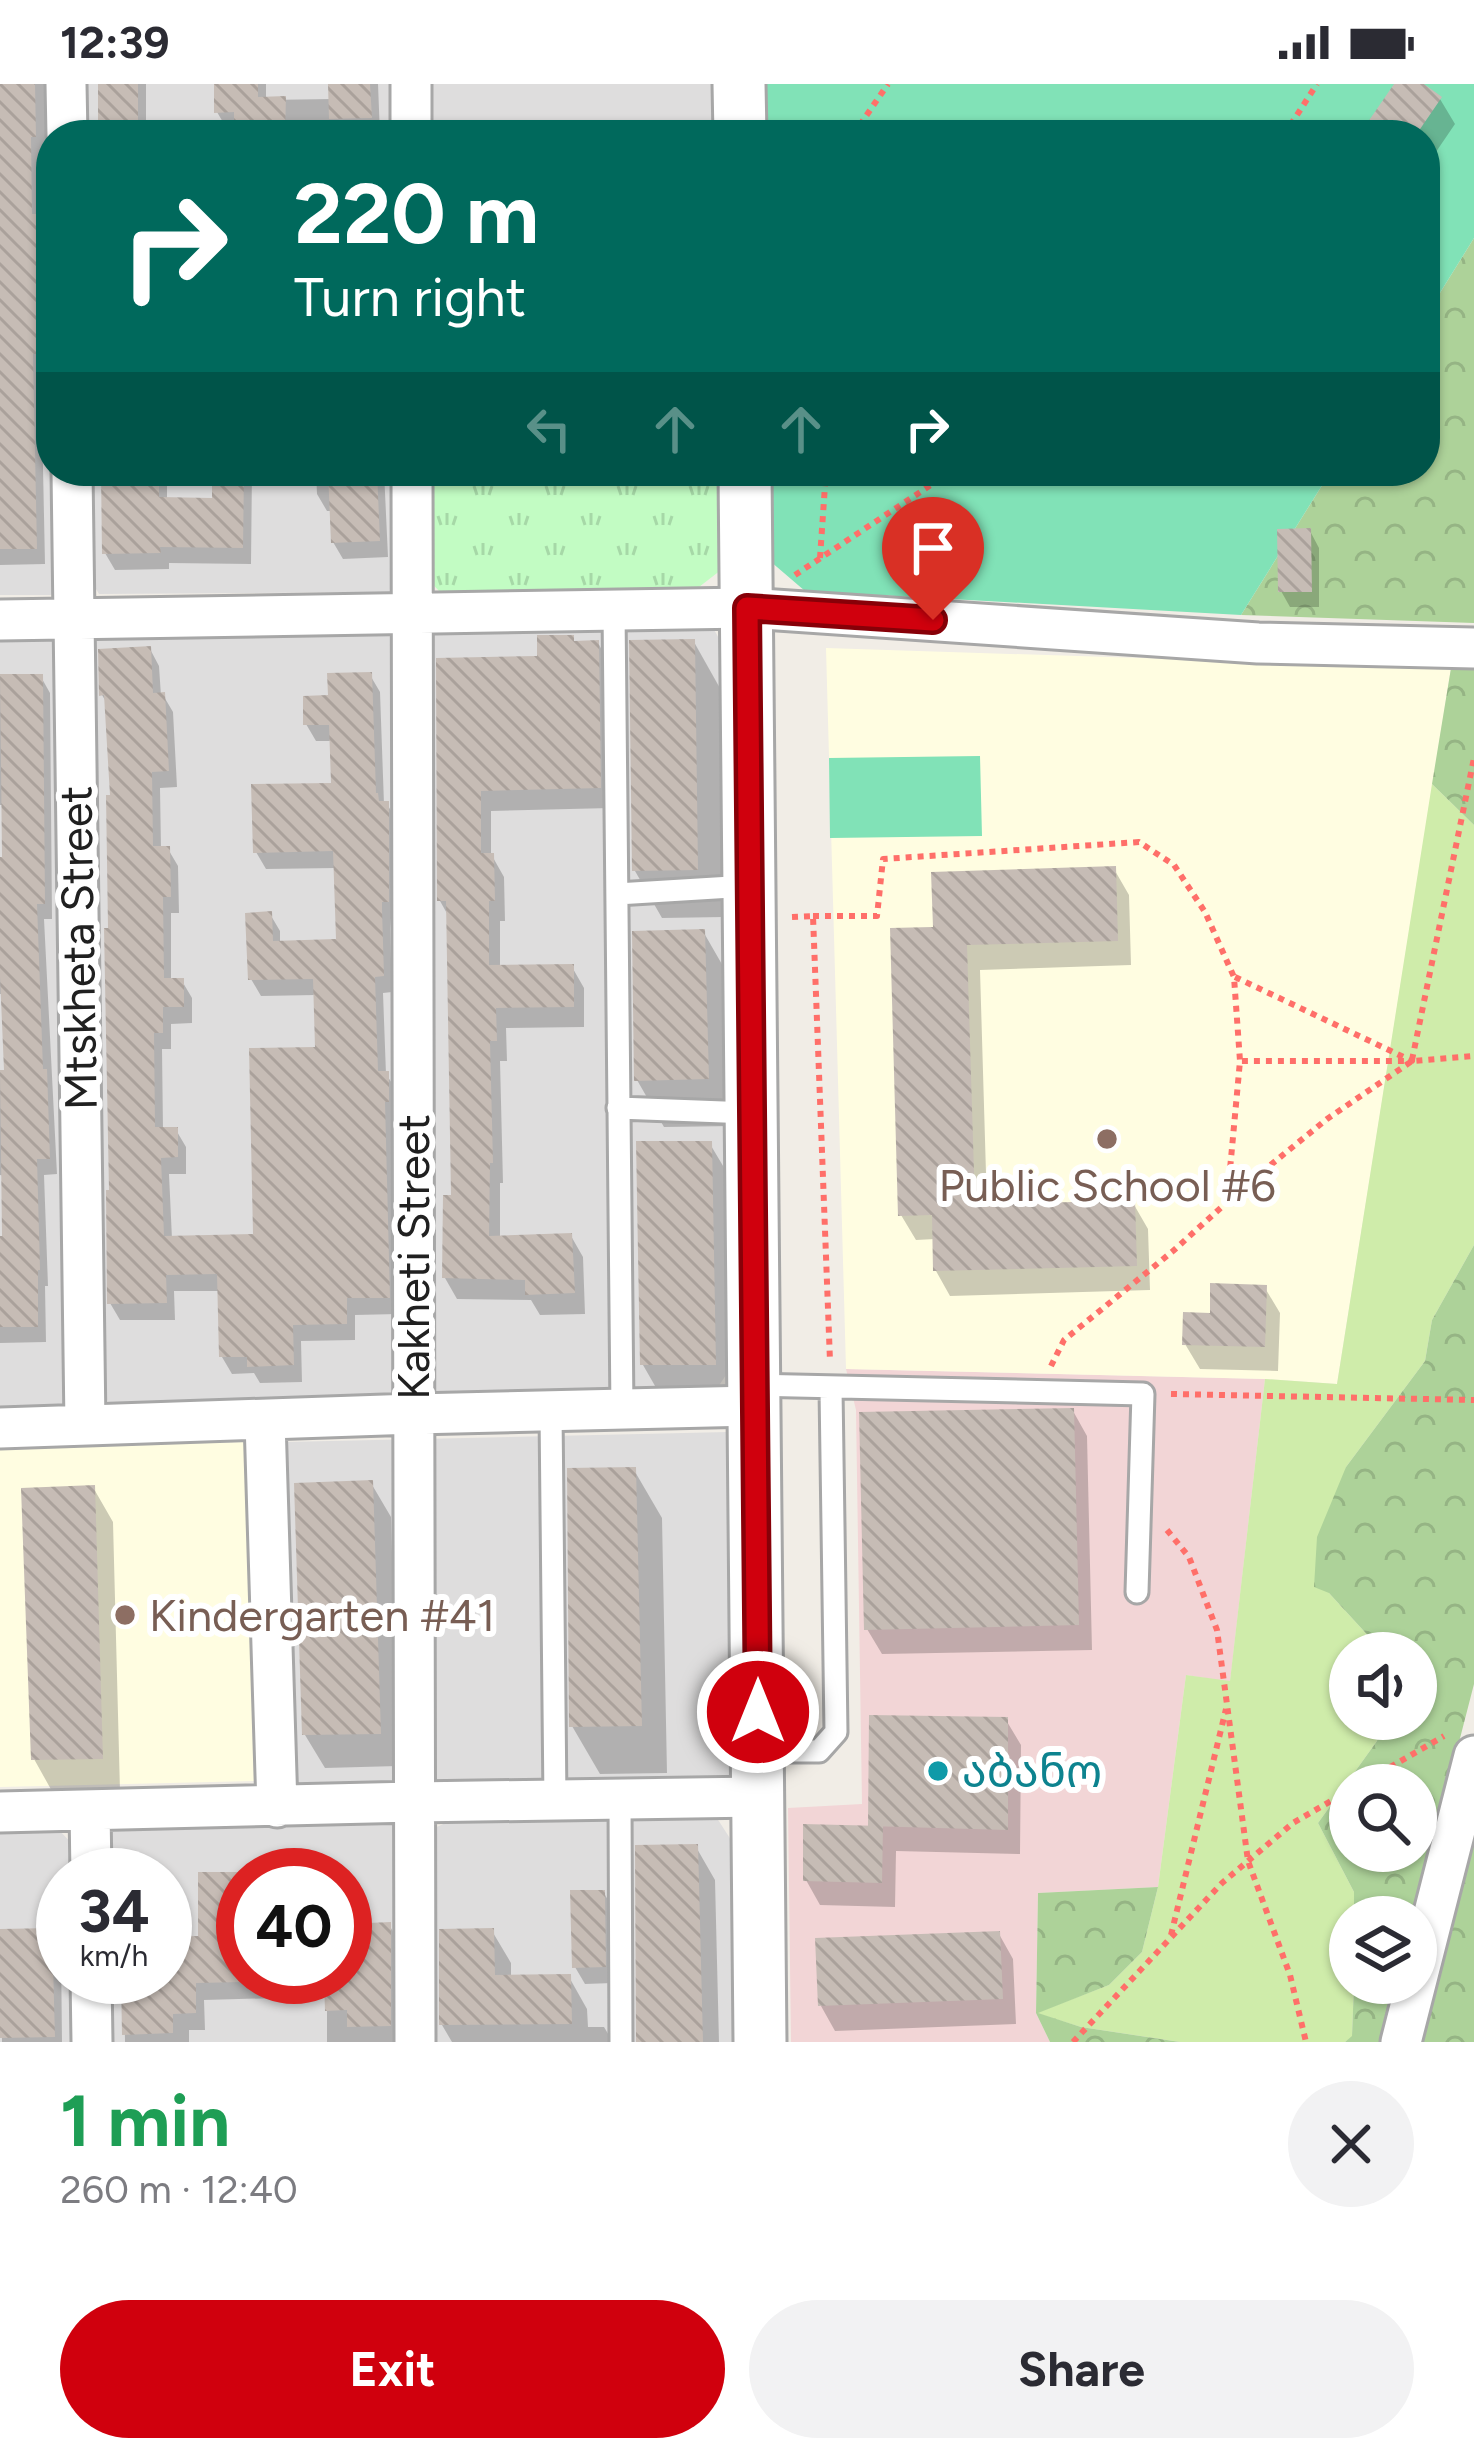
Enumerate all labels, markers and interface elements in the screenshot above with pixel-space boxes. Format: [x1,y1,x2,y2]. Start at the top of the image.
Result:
text: 12:39 [60,15,170,69]
text: 220 m [294,163,539,264]
icon: right [96,168,252,324]
text: Turn right [294,265,526,330]
icon: left [516,396,582,462]
icon: ahead [642,396,708,462]
icon: ahead [768,396,834,462]
icon: right [894,396,960,462]
pin [882,497,984,620]
icon: arrive [900,515,966,581]
street label: Mtskheta Street [48,785,108,1111]
street label: Kakheti Street [386,1114,440,1400]
marker: Public School #6 [1094,1126,1120,1152]
place label: Public School #6 [938,1158,1276,1212]
place label: Kindergarten #41 [149,1588,495,1642]
marker: Kindergarten #41 [112,1602,138,1628]
map controls [1329,1632,1437,2004]
button: sound [1329,1632,1437,1740]
position arrow [695,1649,821,1775]
place label: აბანო [962,1744,1102,1798]
marker: აბანო [925,1758,951,1784]
button: search [1329,1764,1437,1872]
speed limit sign: 40 [216,1848,372,2004]
text: 34 [78,1875,150,1947]
button: layers [1329,1896,1437,2004]
text: km/h [80,1937,148,1974]
text: 1 min [60,2078,230,2164]
button: close [1288,2081,1414,2207]
text: 260 m · 12:40 [60,2166,298,2213]
button: Exit [60,2300,725,2438]
button: Share [749,2300,1414,2438]

